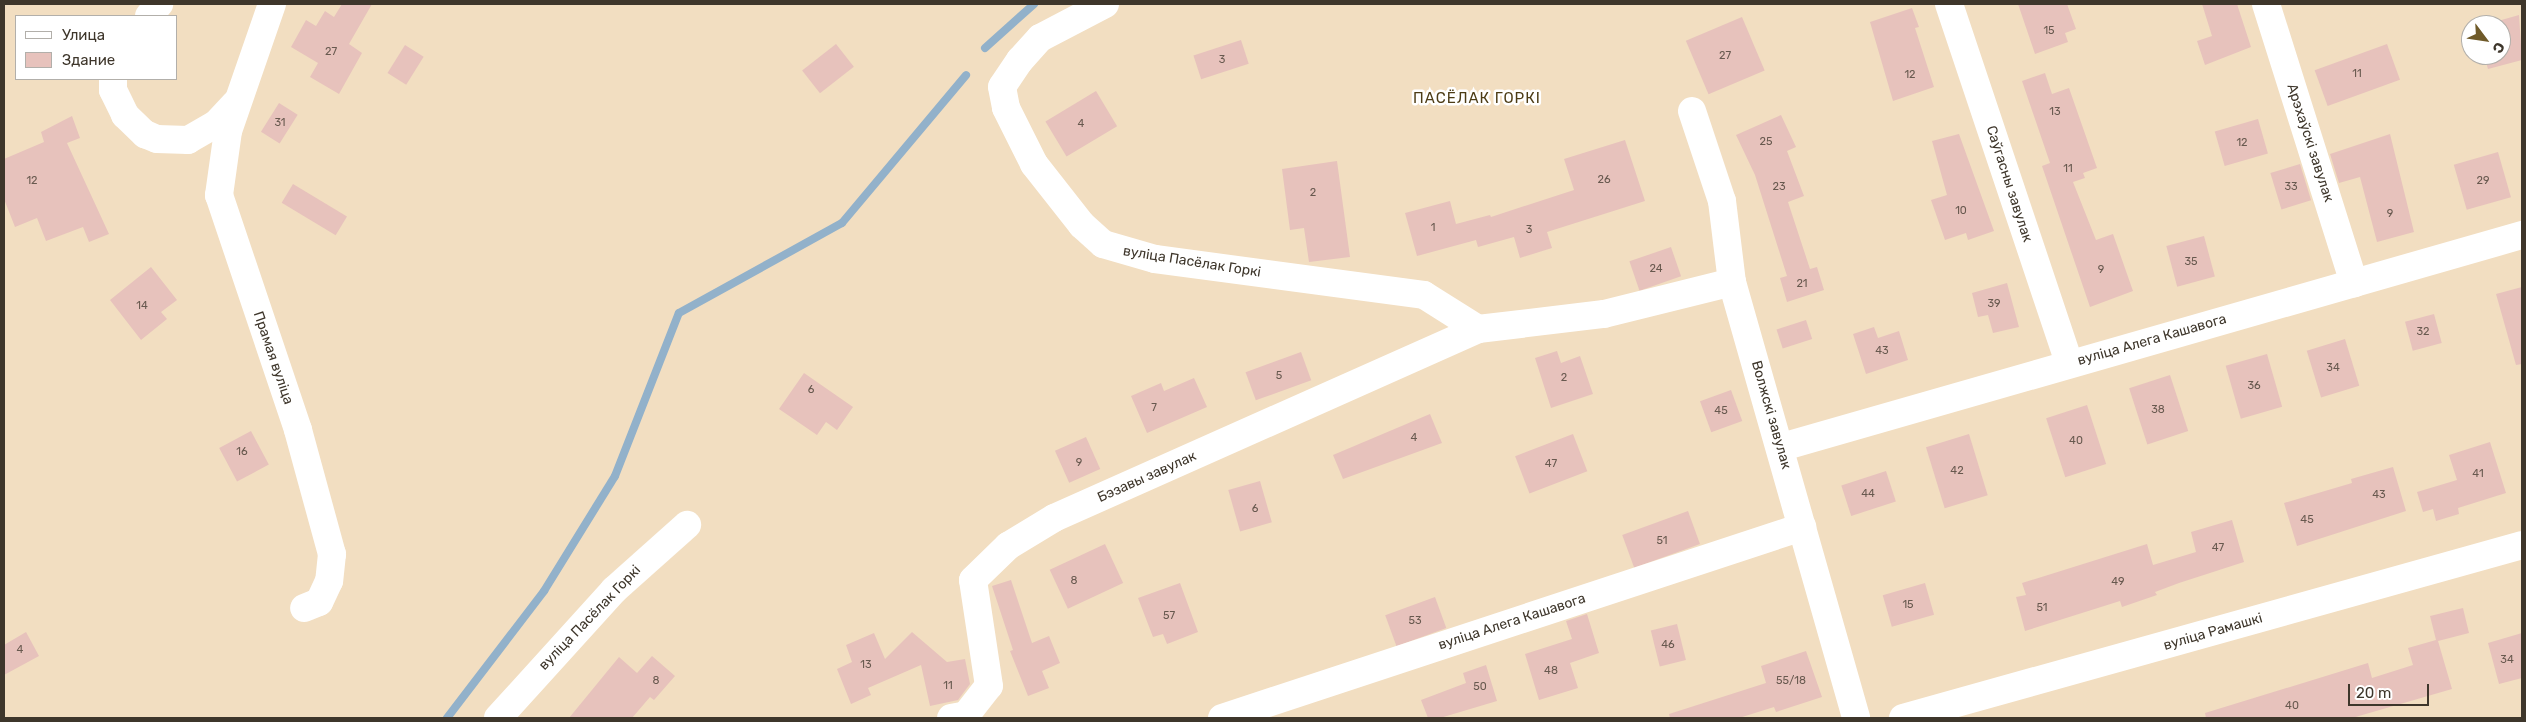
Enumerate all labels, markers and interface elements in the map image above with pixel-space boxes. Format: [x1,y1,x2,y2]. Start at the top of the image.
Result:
legend [15,15,178,80]
north arrow [2461,15,2511,65]
house number: 15 [2043,24,2055,38]
text: Улица [62,26,105,44]
text: С [2489,39,2508,56]
house number: 27 [325,45,337,59]
house number: 27 [1719,49,1731,63]
text: Здание [62,51,115,69]
house number: 3 [1219,53,1225,67]
house number: 11 [2352,67,2362,81]
house number: 12 [1904,68,1916,82]
street label: Арэхаўскі завулак [2283,82,2337,204]
district label: ПАСЁЛАК ГОРКІ [1411,90,1543,108]
house number: 13 [2049,105,2061,119]
house number: 31 [274,116,286,130]
house number: 4 [1078,117,1084,131]
street label: Саўгасны завулак [1982,124,2036,244]
house number: 25 [1760,135,1772,149]
house number: 12 [2236,136,2248,150]
house number: 11 [2063,162,2073,176]
house number: 26 [1597,173,1611,187]
house number: 12 [26,174,38,188]
house number: 29 [2477,174,2489,188]
house number: 23 [1772,180,1786,194]
house number: 33 [2284,180,2298,194]
house number: 2 [1310,186,1316,200]
house number: 10 [1955,204,1967,218]
house number: 9 [2387,207,2393,221]
house number: 1 [1431,221,1435,235]
house number: 3 [1526,223,1532,237]
street label: вуліца Пасёлак Горкі [1122,243,1262,281]
house number: 35 [2184,255,2198,269]
house number: 24 [1649,262,1663,276]
house number: 9 [2098,263,2104,277]
house number: 21 [1796,277,1808,291]
house number: 39 [1987,297,2001,311]
house number: 14 [136,299,148,313]
street label: Прамая вуліца [249,309,297,407]
street label: вуліца Алега Кашавога [2076,311,2228,369]
house number: 32 [2416,325,2430,339]
house number: 43 [1875,344,1889,358]
street label: Волжскі завулак [1747,359,1795,471]
house number: 34 [2326,361,2340,375]
house number: 5 [1276,369,1282,383]
house number: 2 [1561,371,1567,385]
house number: 36 [2247,379,2261,393]
house number: 6 [808,383,814,397]
house number: 7 [1151,401,1157,415]
house number: 38 [2151,403,2165,417]
house number: 45 [1714,404,1728,418]
house number: 4 [1411,431,1417,445]
house number: 40 [2069,434,2083,448]
house number: 16 [236,445,248,459]
street label: Бэзавы завулак [1095,448,1199,506]
house number: 9 [1076,456,1082,470]
house number: 47 [1545,457,1557,471]
house number: 42 [1950,464,1964,478]
house number: 41 [2472,467,2484,481]
house number: 44 [1861,487,1875,501]
house number: 43 [2372,488,2386,502]
house number: 6 [1252,502,1258,516]
house number: 45 [2300,513,2314,527]
house number: 51 [1656,534,1668,548]
house number: 47 [2212,541,2224,555]
street label: вуліца Пасёлак Горкі [536,562,644,674]
house number: 8 [1071,574,1077,588]
house number: 49 [2111,575,2125,589]
street label: вуліца Алега Кашавога [1436,590,1588,654]
house number: 15 [1902,598,1914,612]
house number: 51 [2036,601,2048,615]
house number: 57 [1163,609,1175,623]
street label: вуліца Рамашкі [2162,610,2264,654]
house number: 53 [1408,614,1422,628]
house number: 46 [1661,638,1675,652]
house number: 4 [17,643,23,657]
house number: 34 [2500,653,2514,667]
house number: 13 [860,658,872,672]
house number: 48 [1544,664,1558,678]
house number: 8 [653,674,659,688]
house number: 55/18 [1776,674,1806,688]
scale bar [2351,674,2432,706]
house number: 11 [943,679,953,693]
house number: 50 [1473,680,1487,694]
text: 20 m [2356,684,2391,702]
house number: 40 [2285,699,2299,713]

